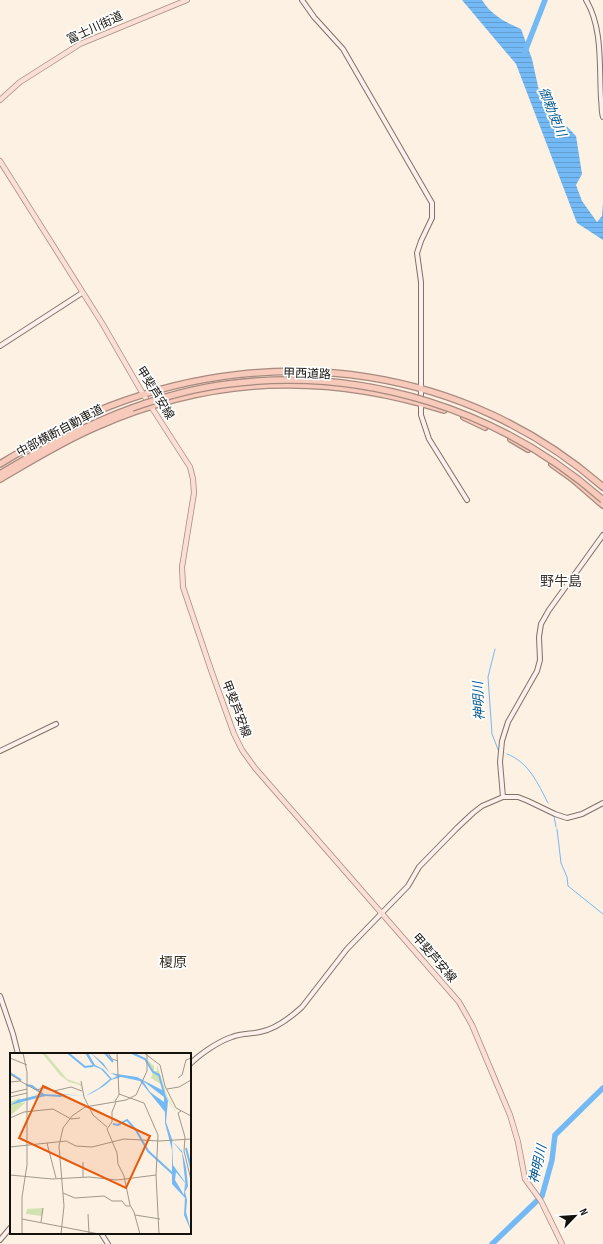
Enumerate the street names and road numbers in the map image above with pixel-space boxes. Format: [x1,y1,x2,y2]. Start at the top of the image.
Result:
street label: 富士川街道 [65,9,125,47]
street label: 甲斐芦安線 [133,364,177,422]
street label: 甲西道路 [283,366,331,382]
street label: 中部横断自動車道 [14,402,106,460]
street label: 甲斐芦安線 [218,678,254,740]
street label: 甲斐芦安線 [409,930,459,986]

